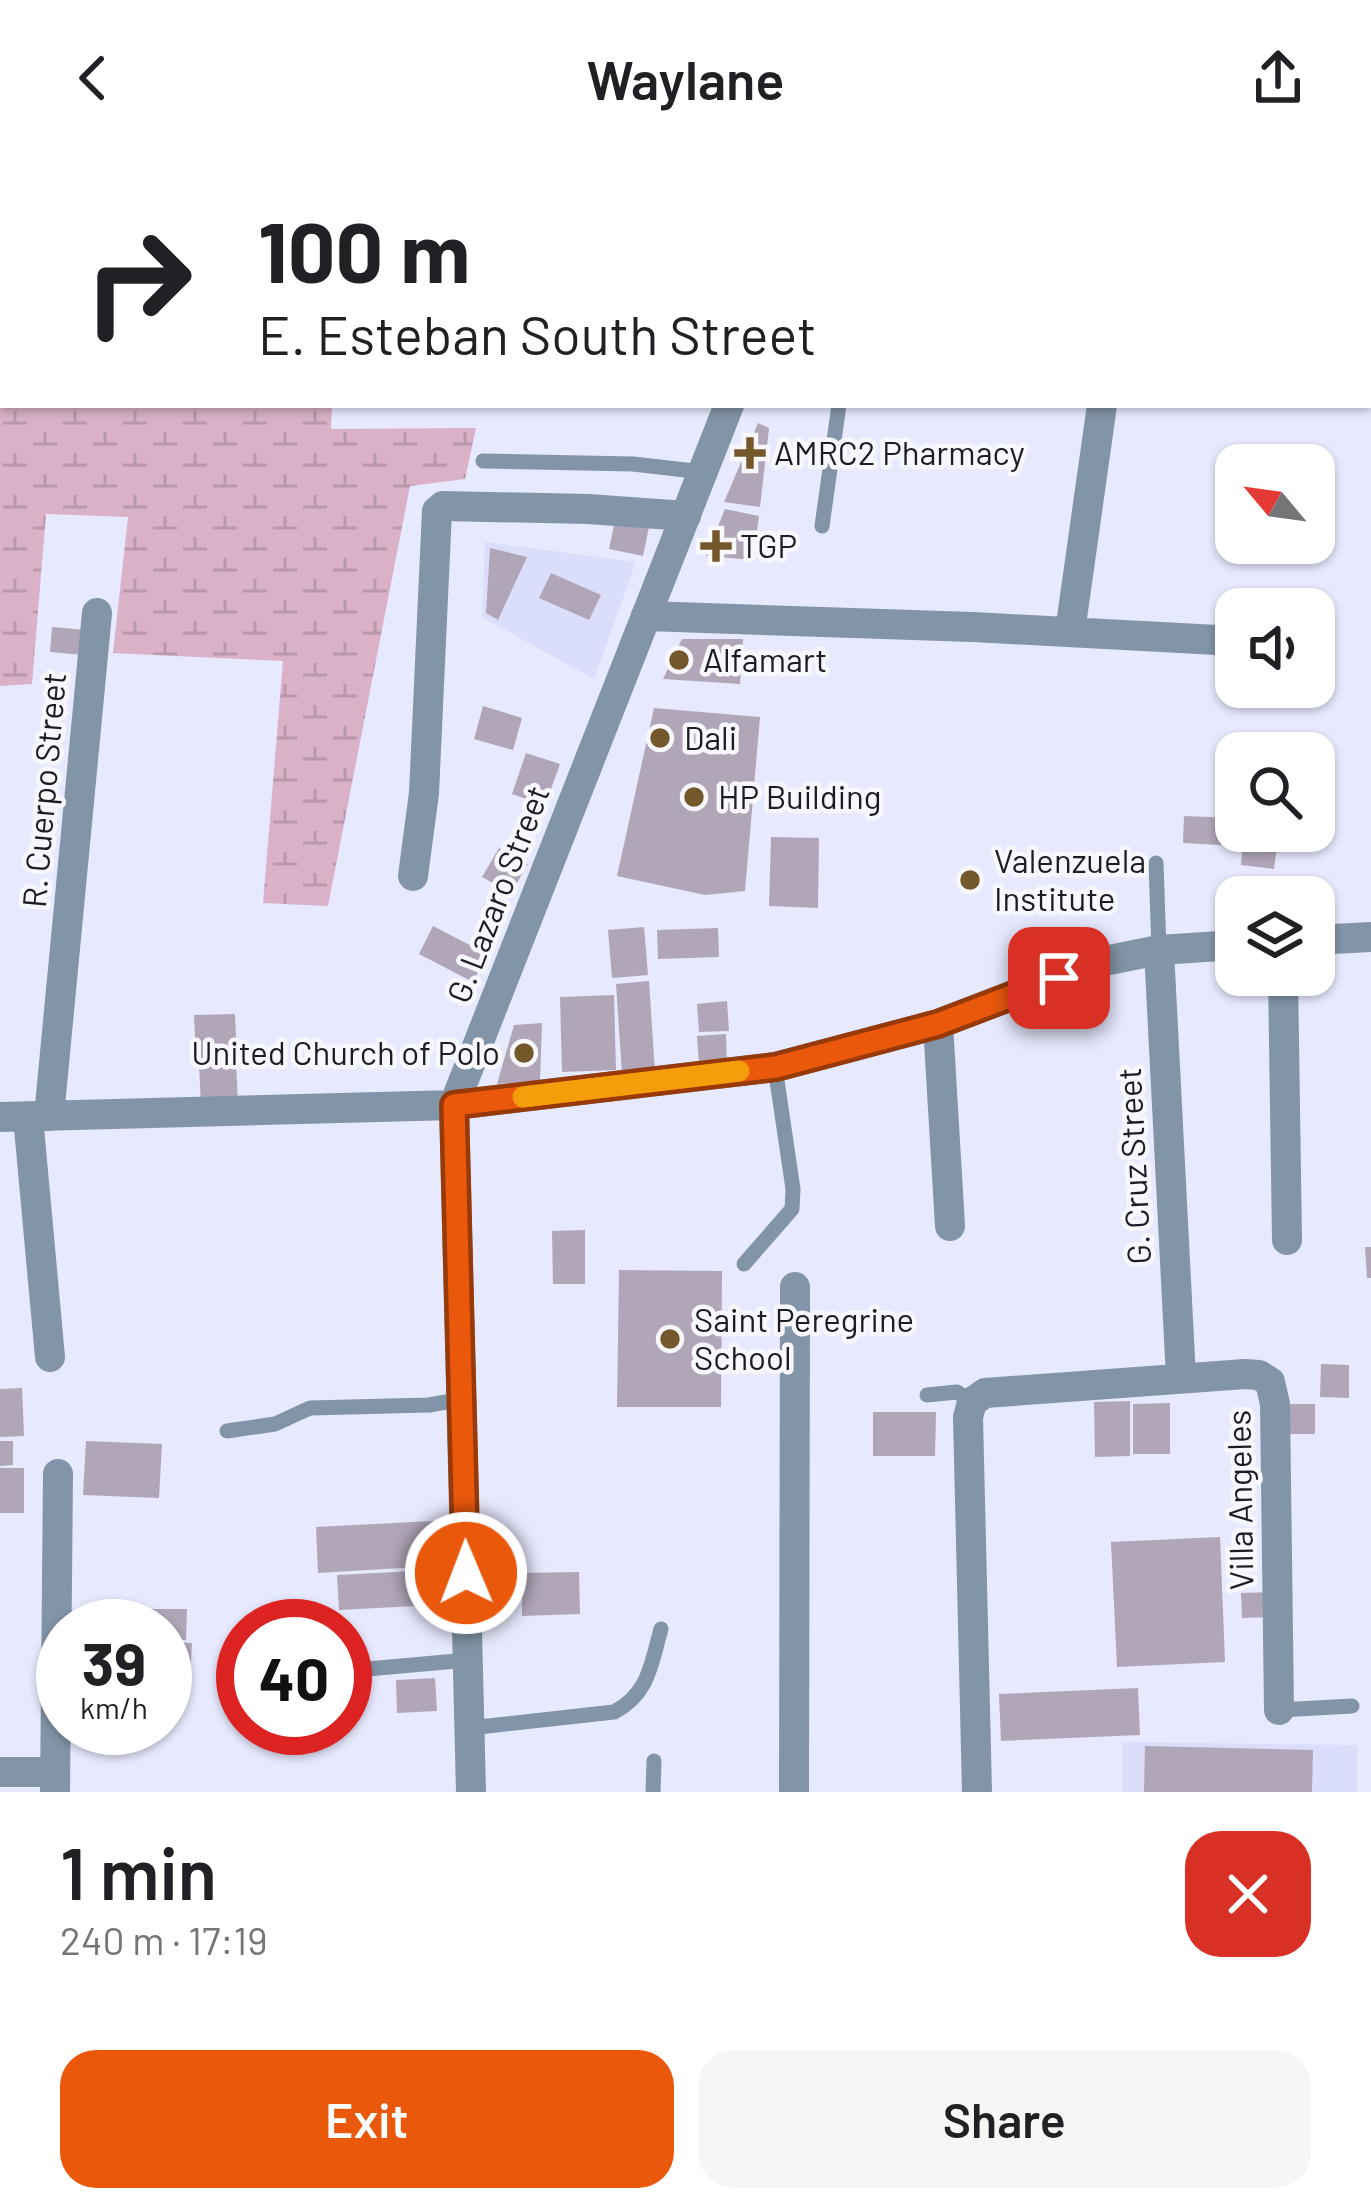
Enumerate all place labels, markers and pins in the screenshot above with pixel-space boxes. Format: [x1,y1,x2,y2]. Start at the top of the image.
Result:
place label: AMRC2 Pharmacy [774,432,1025,472]
marker: AMRC2 Pharmacy [737,440,763,466]
place label: TGP [740,525,797,565]
marker: TGP [703,533,729,559]
place label: Alfamart [703,639,827,679]
marker: Alfamart [666,647,692,673]
place label: Dali [684,717,737,757]
marker: Dali [647,725,673,751]
place label: HP Building [718,776,882,816]
marker: HP Building [681,784,707,810]
place label: Valenzuela Institute [994,840,1146,918]
marker: Valenzuela Institute [957,867,983,893]
pin [1008,927,1110,1029]
place label: United Church of Polo [191,1032,500,1072]
marker: United Church of Polo [511,1040,537,1066]
place label: Saint Peregrine School [694,1299,914,1377]
marker: Saint Peregrine School [657,1326,683,1352]

